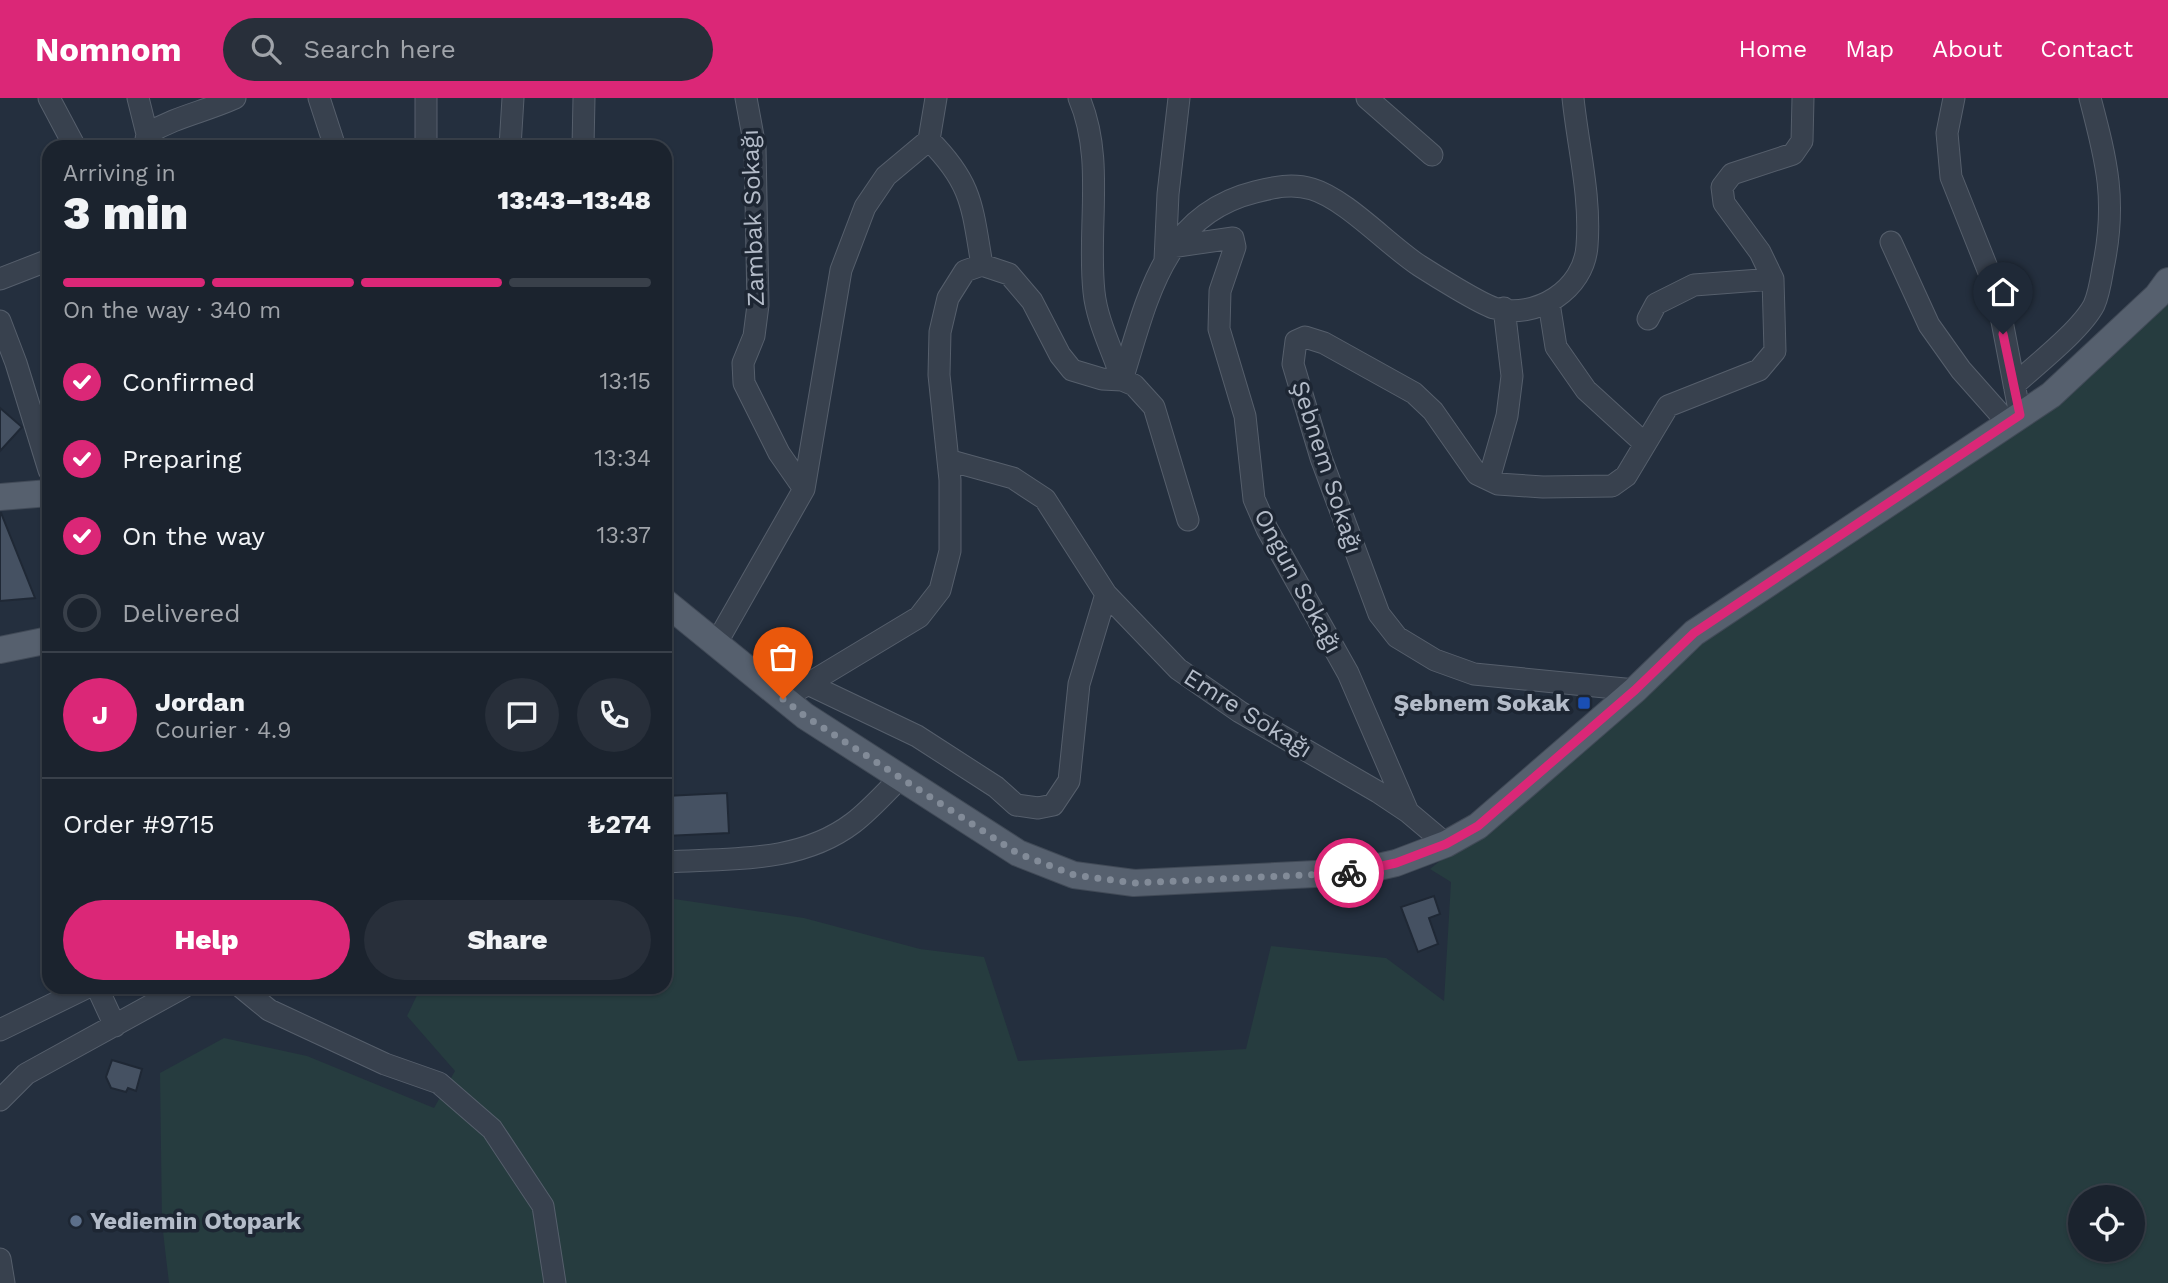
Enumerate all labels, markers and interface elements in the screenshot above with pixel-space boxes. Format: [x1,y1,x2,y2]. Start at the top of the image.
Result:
search box [223,18,713,81]
text: Nomnom [35,30,181,69]
icon: search [247,30,285,68]
text: Search here [303,34,456,64]
text: Home [1739,35,1807,63]
text: Map [1845,35,1894,63]
text: About [1932,35,2002,63]
text: Contact [2040,35,2133,63]
street label: Zambak Sokağı [736,129,770,307]
text: Arriving in [63,160,176,187]
text: 13:43–13:48 [498,185,651,215]
text: 3 min [63,186,188,240]
pin [1973,262,2033,334]
icon: home [1984,273,2022,311]
text: On the way · 340 m [63,297,281,324]
icon: check [63,363,101,401]
text: Confirmed [122,367,255,397]
text: 13:15 [599,368,651,395]
street label: Şebnem Sokağı [1286,377,1368,557]
icon: check [63,440,101,478]
text: Preparing [122,444,242,474]
text: 13:34 [594,445,651,472]
street label: Ongun Sokağı [1248,504,1348,658]
icon: check [63,517,101,555]
text: On the way [122,521,265,551]
text: 13:37 [596,522,651,549]
text: Delivered [122,598,241,628]
pin [753,627,813,699]
icon: bag [764,638,802,676]
street label: Emre Sokağı [1179,663,1317,763]
button: chat [485,678,559,752]
button: phone [577,678,651,752]
text: Jordan [155,687,245,717]
place label: Şebnem Sokak [1394,689,1570,717]
marker: Şebnem Sokak [1576,695,1592,711]
text: J [92,700,108,730]
text: Courier · 4.9 [155,717,291,744]
text: Order #9715 [63,809,215,839]
text: ₺274 [587,809,651,839]
courier [1314,838,1384,908]
icon: bike [1330,854,1368,892]
button: Help [63,900,350,980]
button: Share [364,900,651,980]
map controls [2068,1185,2145,1262]
button: locate [2068,1185,2145,1262]
place label: Yediemin Otopark [90,1207,301,1235]
marker: Yediemin Otopark [68,1213,84,1229]

